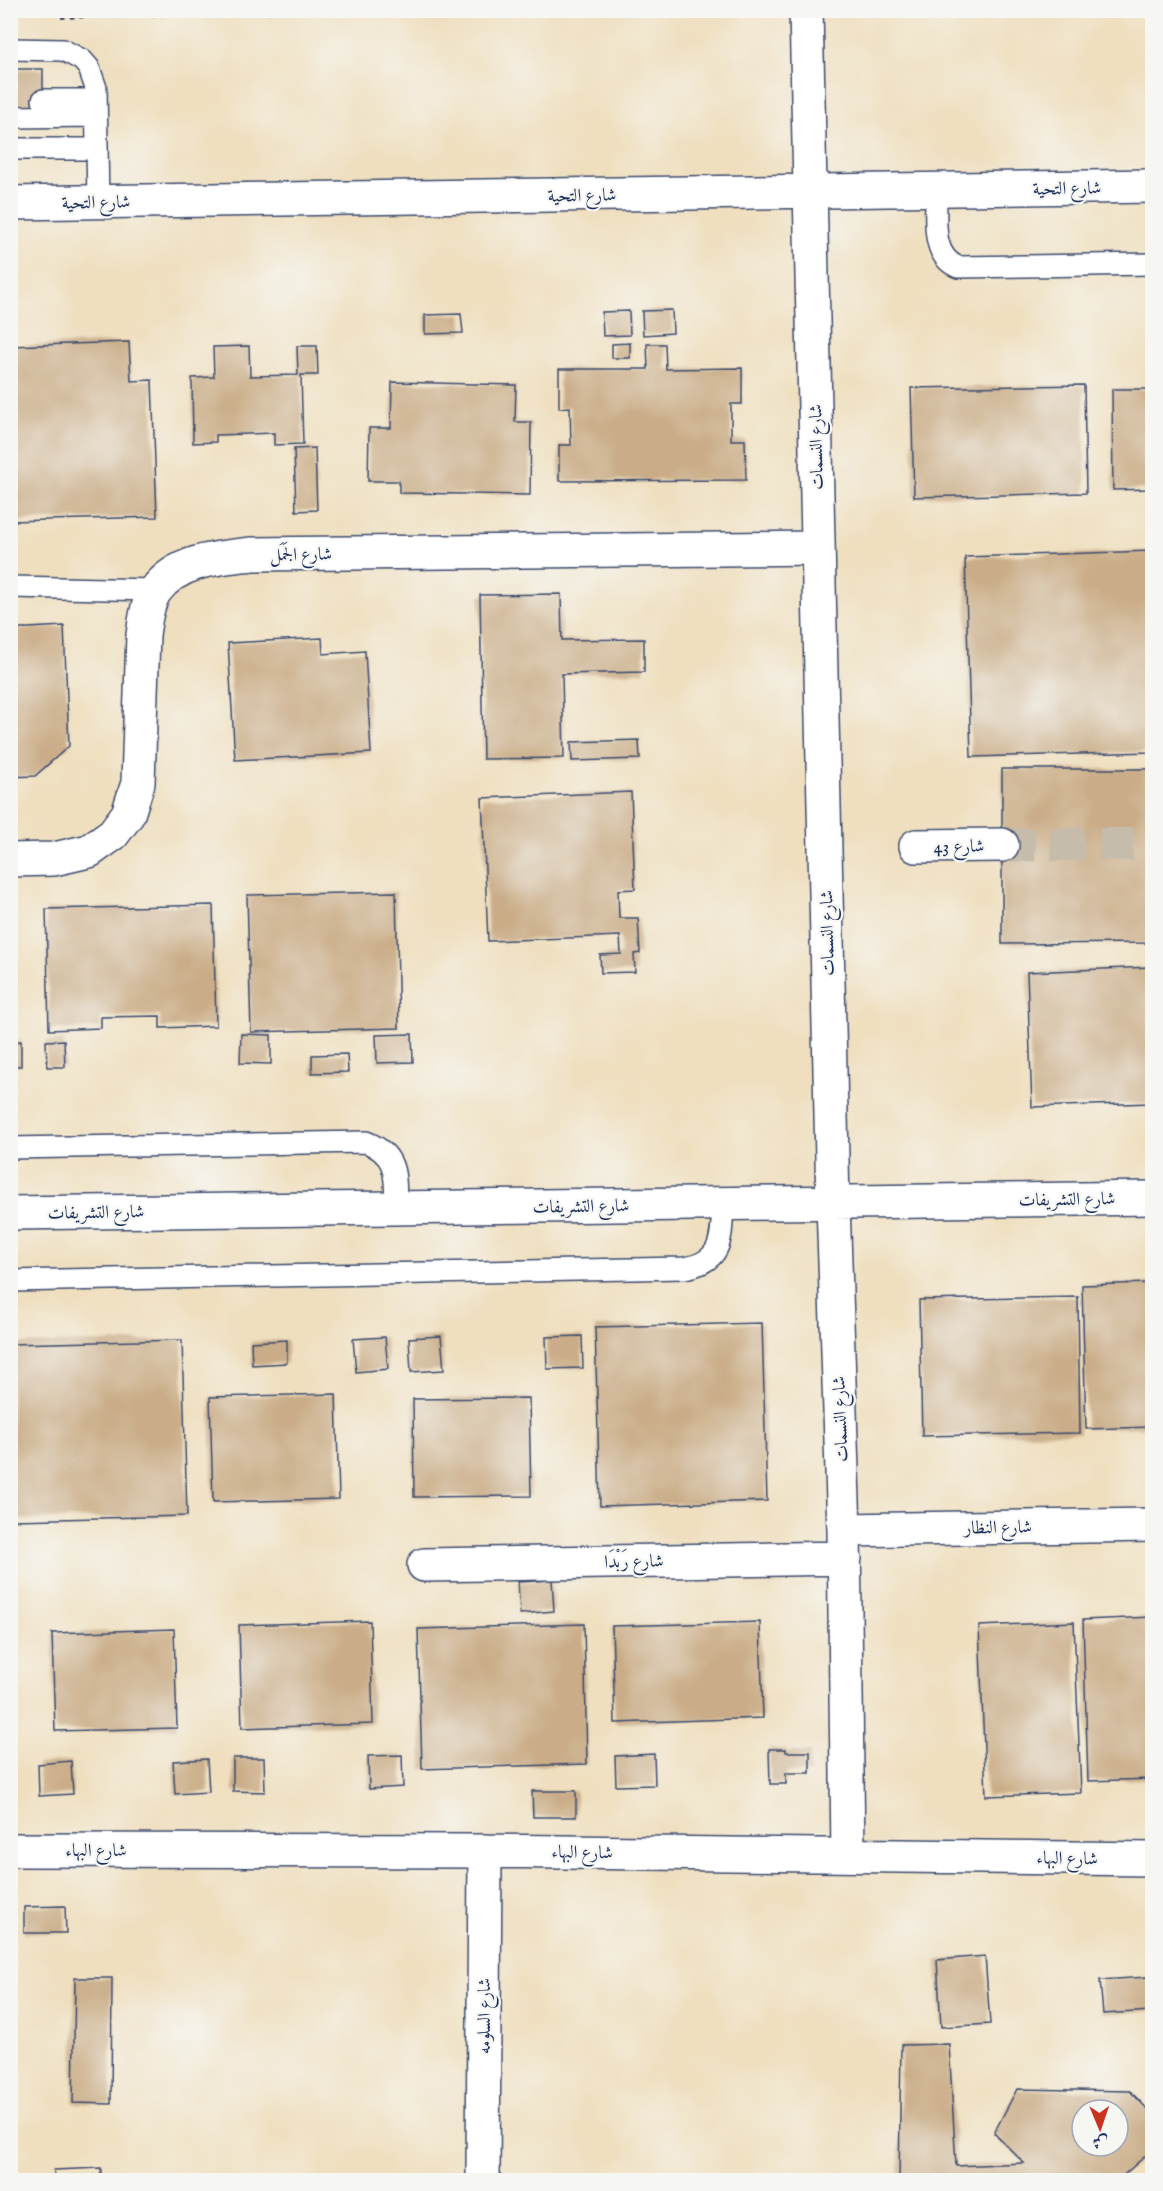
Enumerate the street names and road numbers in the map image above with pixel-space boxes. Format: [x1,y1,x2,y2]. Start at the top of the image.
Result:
street label: شارع التحية [1032,177,1102,204]
street label: شارع التحية [547,184,617,211]
street label: شارع التحية [61,191,131,218]
street label: شارع النسمات [805,404,832,490]
street label: شارع الجَمَل [270,540,332,570]
street label: شارع 43 [933,836,985,861]
street label: شارع النسمات [816,890,843,976]
street label: شارع التشريفات [1019,1188,1116,1215]
street label: شارع التشريفات [533,1195,630,1222]
street label: شارع التشريفات [48,1201,145,1228]
street label: شارع النسمات [829,1376,856,1462]
street label: شارع النظار [962,1516,1032,1543]
street label: شارع رَبْدَا [604,1546,664,1577]
street label: شارع البهاء [65,1840,127,1865]
street label: شارع البهاء [551,1841,613,1868]
street label: شارع البهاء [1036,1847,1098,1874]
street label: شارع السلومه [474,1978,499,2054]

